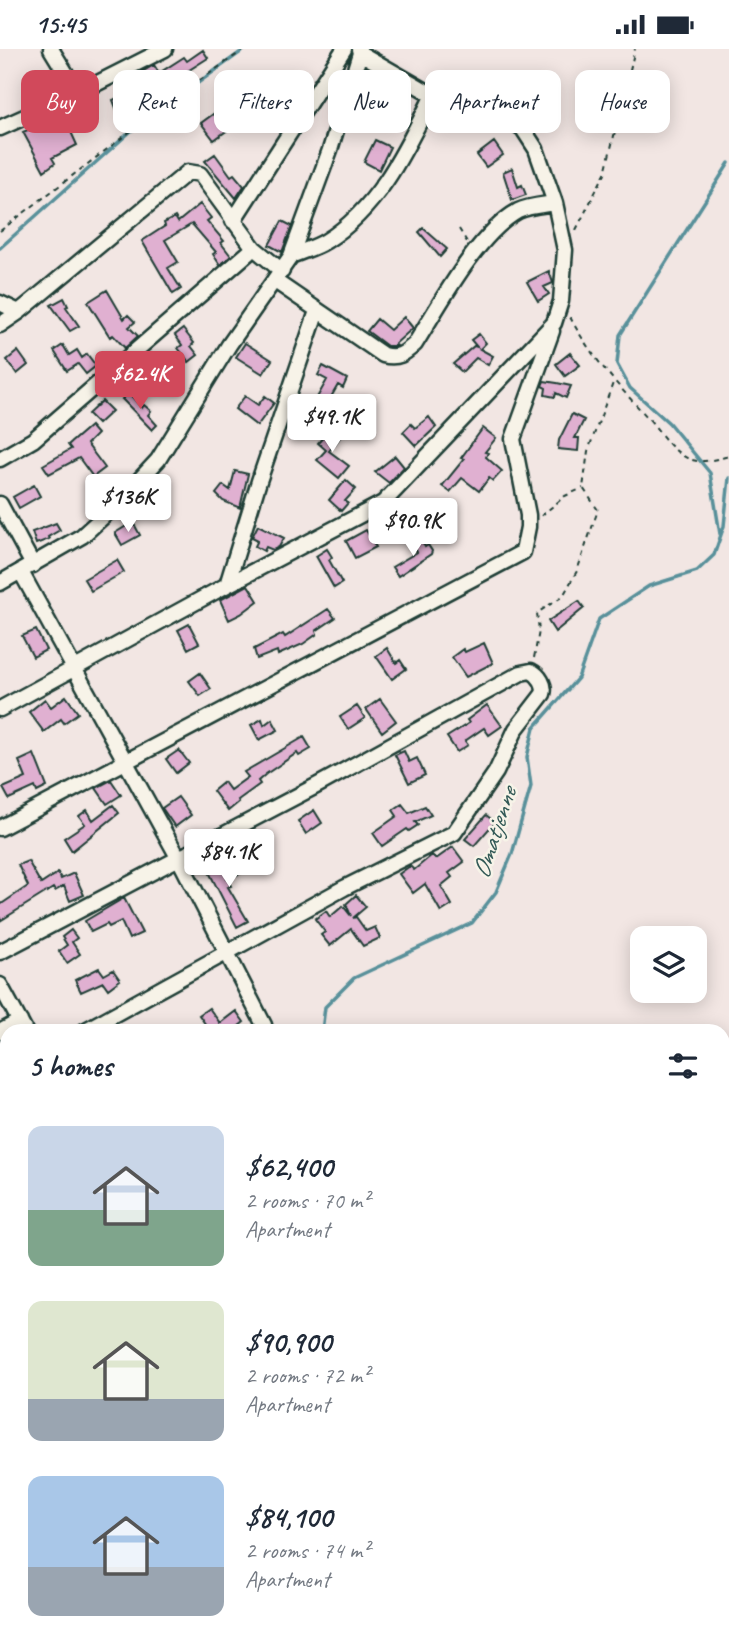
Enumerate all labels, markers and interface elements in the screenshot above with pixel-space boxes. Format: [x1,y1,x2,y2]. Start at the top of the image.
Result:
text: 15:45 [35,8,86,41]
chip: Buy [21,70,99,133]
chip: Rent [113,70,200,133]
chip: Filters [214,70,314,133]
chip: New [328,70,411,133]
chip: Apartment [425,70,561,133]
chip: House [575,70,670,133]
pin: $62.4K [83,351,197,411]
text: $62.4K [111,359,169,388]
pin: $49.1K [275,395,389,454]
text: $49.1K [303,402,361,431]
pin: $136K [79,475,177,534]
text: $136K [101,482,155,511]
pin: $90.9K [356,498,470,558]
text: $90.9K [384,506,442,535]
water label: Omatjenne [464,780,525,883]
pin: $84.1K [172,829,286,889]
text: $84.1K [200,837,258,866]
map controls [630,926,707,1003]
button: layers [630,926,707,1003]
text: 5 homes [28,1047,112,1085]
icon: filters [664,1047,702,1085]
text: $62,400 [245,1148,333,1186]
icon: home [84,1154,168,1238]
text: 2 rooms · 70 m² [245,1186,369,1215]
text: Apartment [245,1215,330,1244]
text: $90,900 [245,1323,331,1361]
icon: home [84,1329,168,1413]
text: 2 rooms · 72 m² [245,1361,369,1390]
text: Apartment [245,1390,330,1419]
text: $84,100 [245,1498,332,1536]
icon: home [84,1504,168,1588]
text: 2 rooms · 74 m² [245,1536,369,1565]
text: Apartment [245,1565,330,1594]

